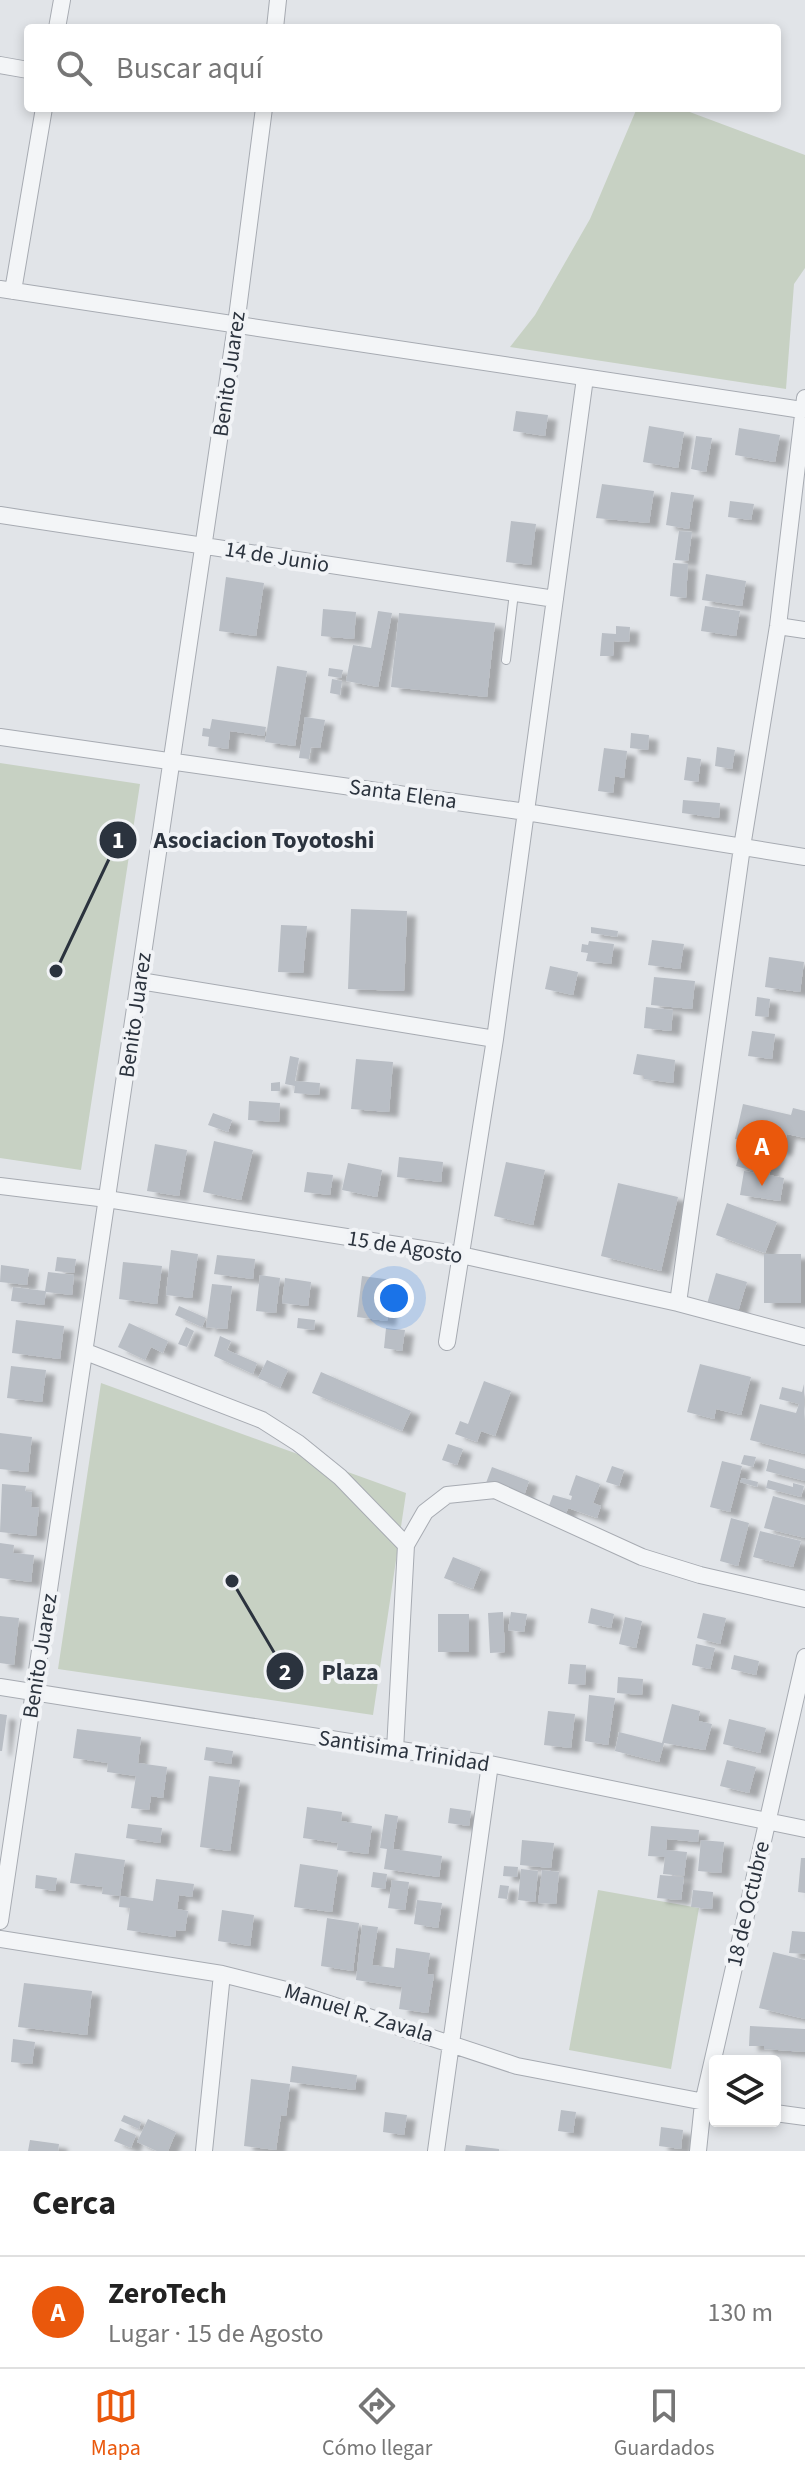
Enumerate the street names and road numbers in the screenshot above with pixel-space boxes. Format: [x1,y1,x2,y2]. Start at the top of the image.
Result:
street label: Benito Juarez [204,309,254,439]
street label: 14 de Junio [222,533,332,581]
street label: Santa Elena [347,771,459,817]
street label: Benito Juarez [110,950,160,1080]
street label: 15 de Agosto [345,1222,465,1272]
street label: Benito Juarez [14,1591,66,1721]
street label: Santisima Trinidad [316,1722,492,1780]
street label: 18 de Octubre [718,1838,778,1970]
street label: Manuel R. Zavala [280,1975,438,2051]

